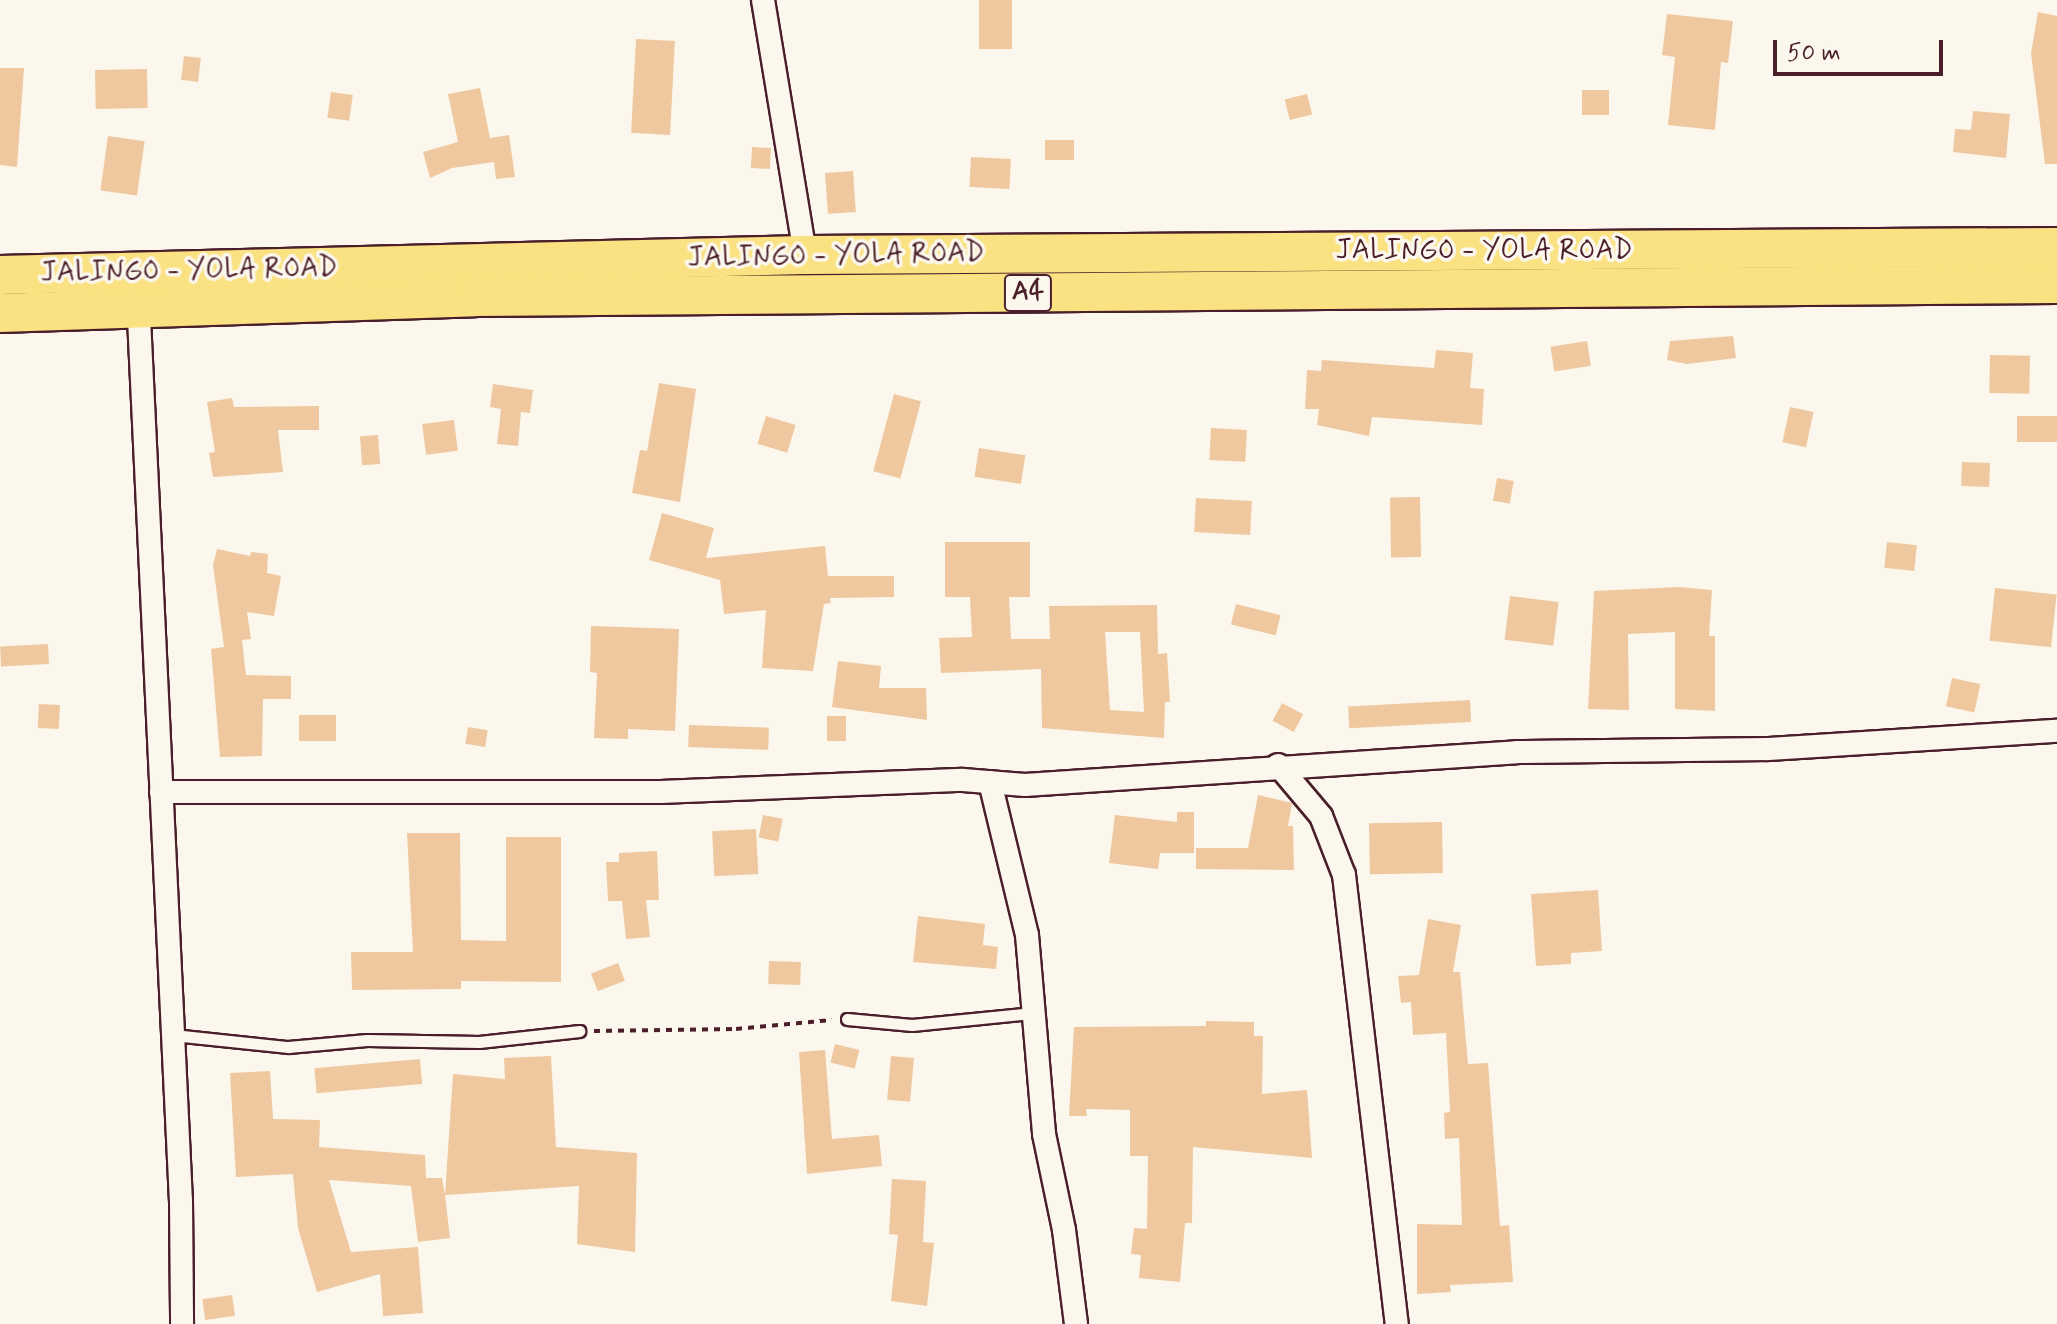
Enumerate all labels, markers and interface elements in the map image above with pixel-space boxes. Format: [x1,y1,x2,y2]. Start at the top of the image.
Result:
scale bar [1777,24,1947,74]
text: 50 m [1787,38,1841,69]
street label: JALINGO - YOLA ROAD [1337,234,1631,268]
street label: JALINGO - YOLA ROAD [688,237,984,275]
street label: JALINGO - YOLA ROAD [41,252,337,290]
road number: A4 [1002,271,1054,315]

